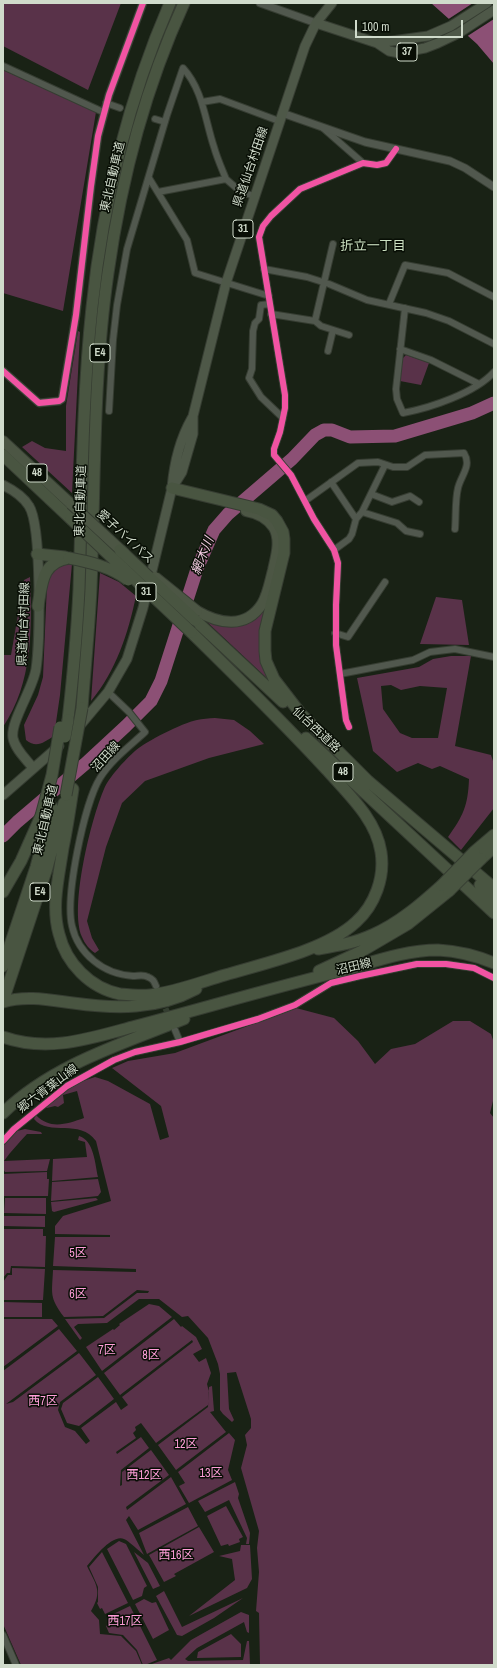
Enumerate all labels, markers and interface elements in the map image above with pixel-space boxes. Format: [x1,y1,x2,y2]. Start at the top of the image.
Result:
scale bar [357,12,465,38]
text: 100 m [362,19,389,35]
road number: 37 [397,43,417,61]
street label: 県道仙台村田線 [231,125,271,209]
street label: 東北自動車道 [98,140,128,214]
road number: 31 [233,220,253,238]
district label: 折立一丁目 [341,239,405,255]
road number: E4 [90,344,110,362]
road number: 48 [27,464,47,482]
street label: 東北自動車道 [73,465,89,537]
street label: 愛子バイパス [94,507,156,567]
water label: 網木川 [188,535,218,577]
street label: 県道仙台村田線 [15,582,33,666]
road number: 31 [136,583,156,601]
street label: 仙台西道路 [289,704,343,756]
street label: 沼田線 [89,739,123,775]
road number: 48 [333,763,353,781]
street label: 東北自動車道 [31,783,61,857]
road number: E4 [30,883,50,901]
street label: 沼田線 [335,956,373,978]
street label: 郷六青葉山線 [15,1062,81,1116]
park label: 5区 [69,1247,87,1261]
park label: 6区 [69,1288,87,1302]
park label: 7区 [98,1344,116,1358]
park label: 8区 [142,1349,160,1363]
park label: 西7区 [28,1395,58,1409]
park label: 12区 [175,1438,197,1452]
park label: 13区 [200,1467,222,1481]
park label: 西12区 [127,1469,161,1483]
park label: 西16区 [159,1549,193,1563]
park label: 西17区 [108,1615,142,1629]

